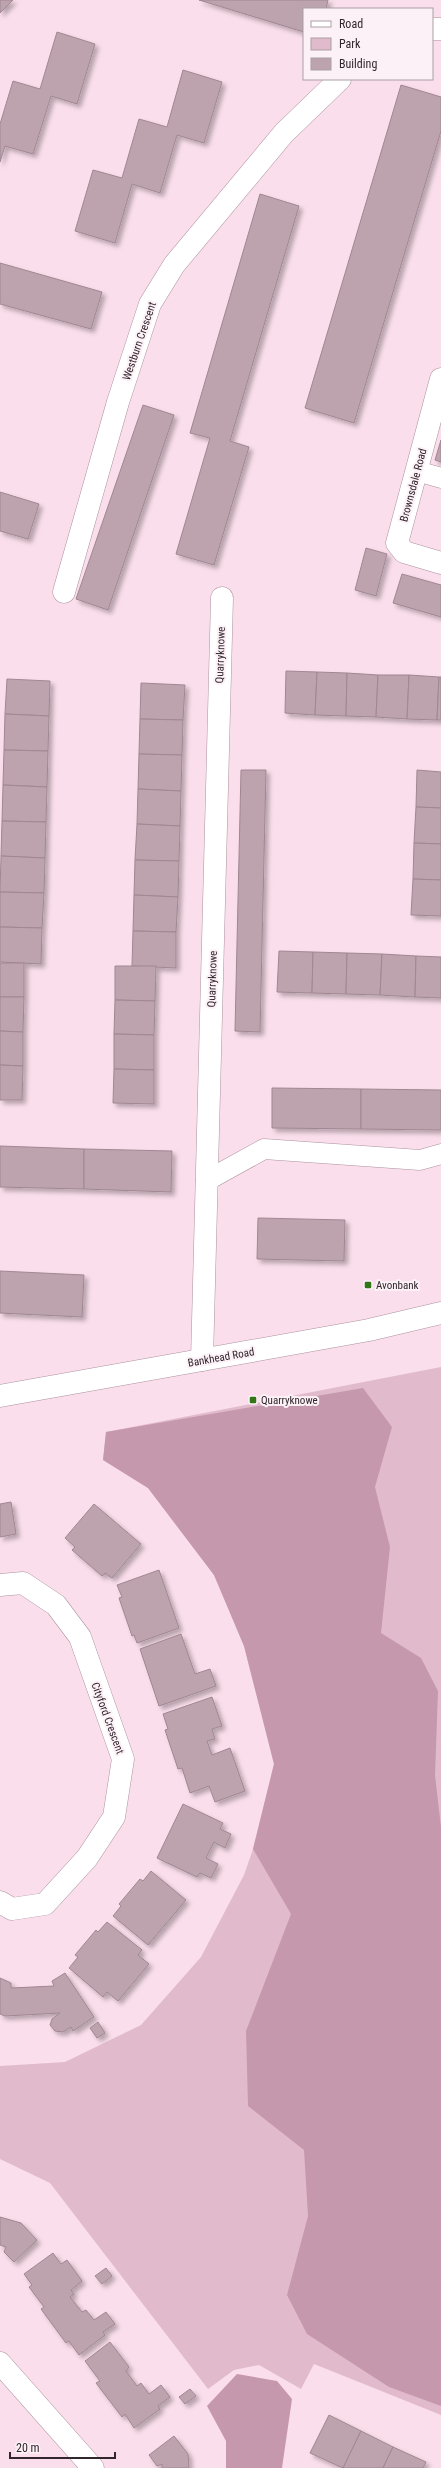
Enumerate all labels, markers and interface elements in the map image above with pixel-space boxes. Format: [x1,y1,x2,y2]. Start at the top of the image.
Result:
legend [303,8,433,80]
text: Road [339,17,363,31]
text: Park [339,37,361,51]
text: Building [339,57,377,71]
street label: Westburn Crescent [120,300,159,382]
street label: Brownsdale Road [397,447,430,523]
street label: Quarryknowe [213,626,228,684]
street label: Quarryknowe [205,950,220,1008]
place label: Avonbank [376,1279,419,1292]
marker: Avonbank [363,1280,373,1290]
street label: Bankhead Road [187,1345,255,1370]
place label: Quarryknowe [261,1394,318,1407]
marker: Quarryknowe [248,1395,258,1405]
street label: Cityford Crescent [89,1681,127,1756]
scale bar [10,2434,115,2460]
text: 20 m [16,2441,40,2455]

